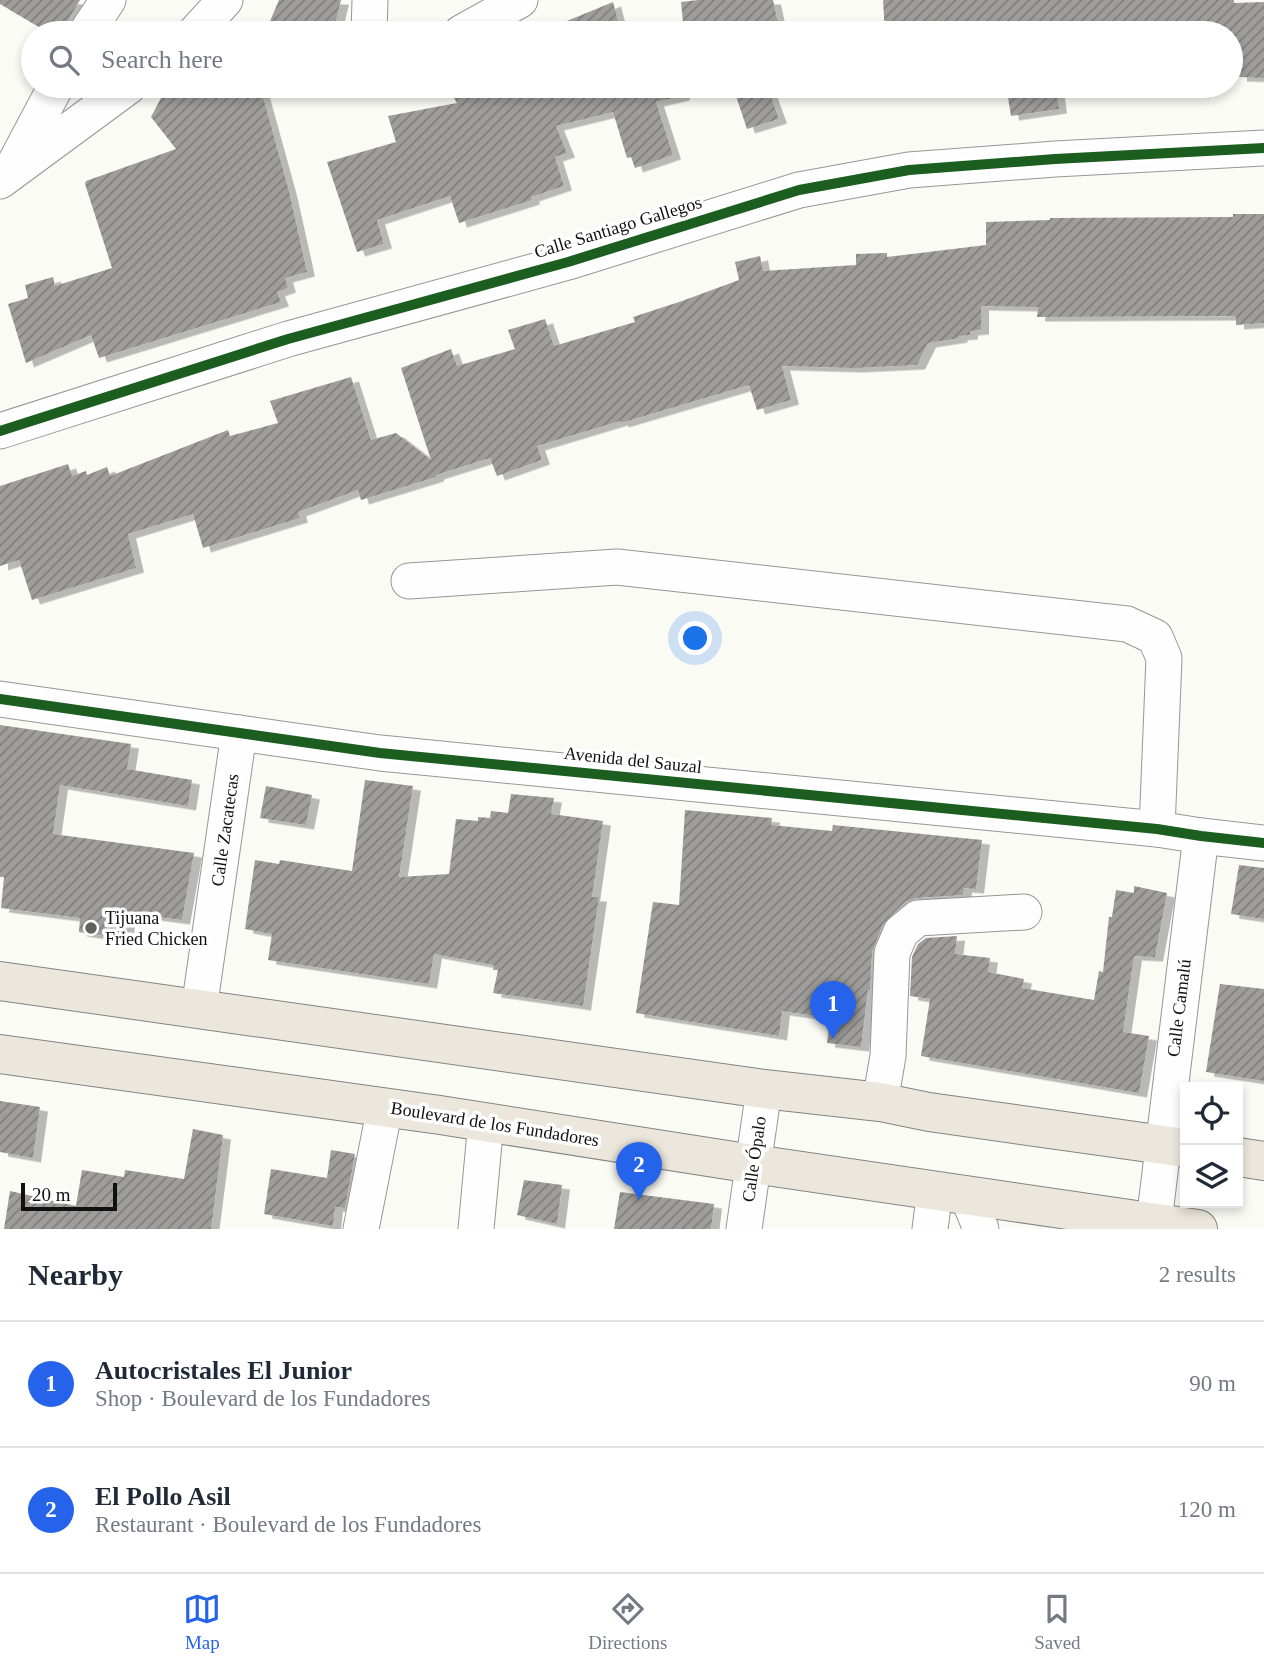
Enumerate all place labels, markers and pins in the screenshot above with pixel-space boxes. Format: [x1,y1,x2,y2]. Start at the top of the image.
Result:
place label: Tijuana Fried Chicken [105,908,207,949]
marker: Tijuana Fried Chicken [83,920,99,936]
pin: 1 [810,981,856,1039]
pin: 2 [616,1142,662,1200]

